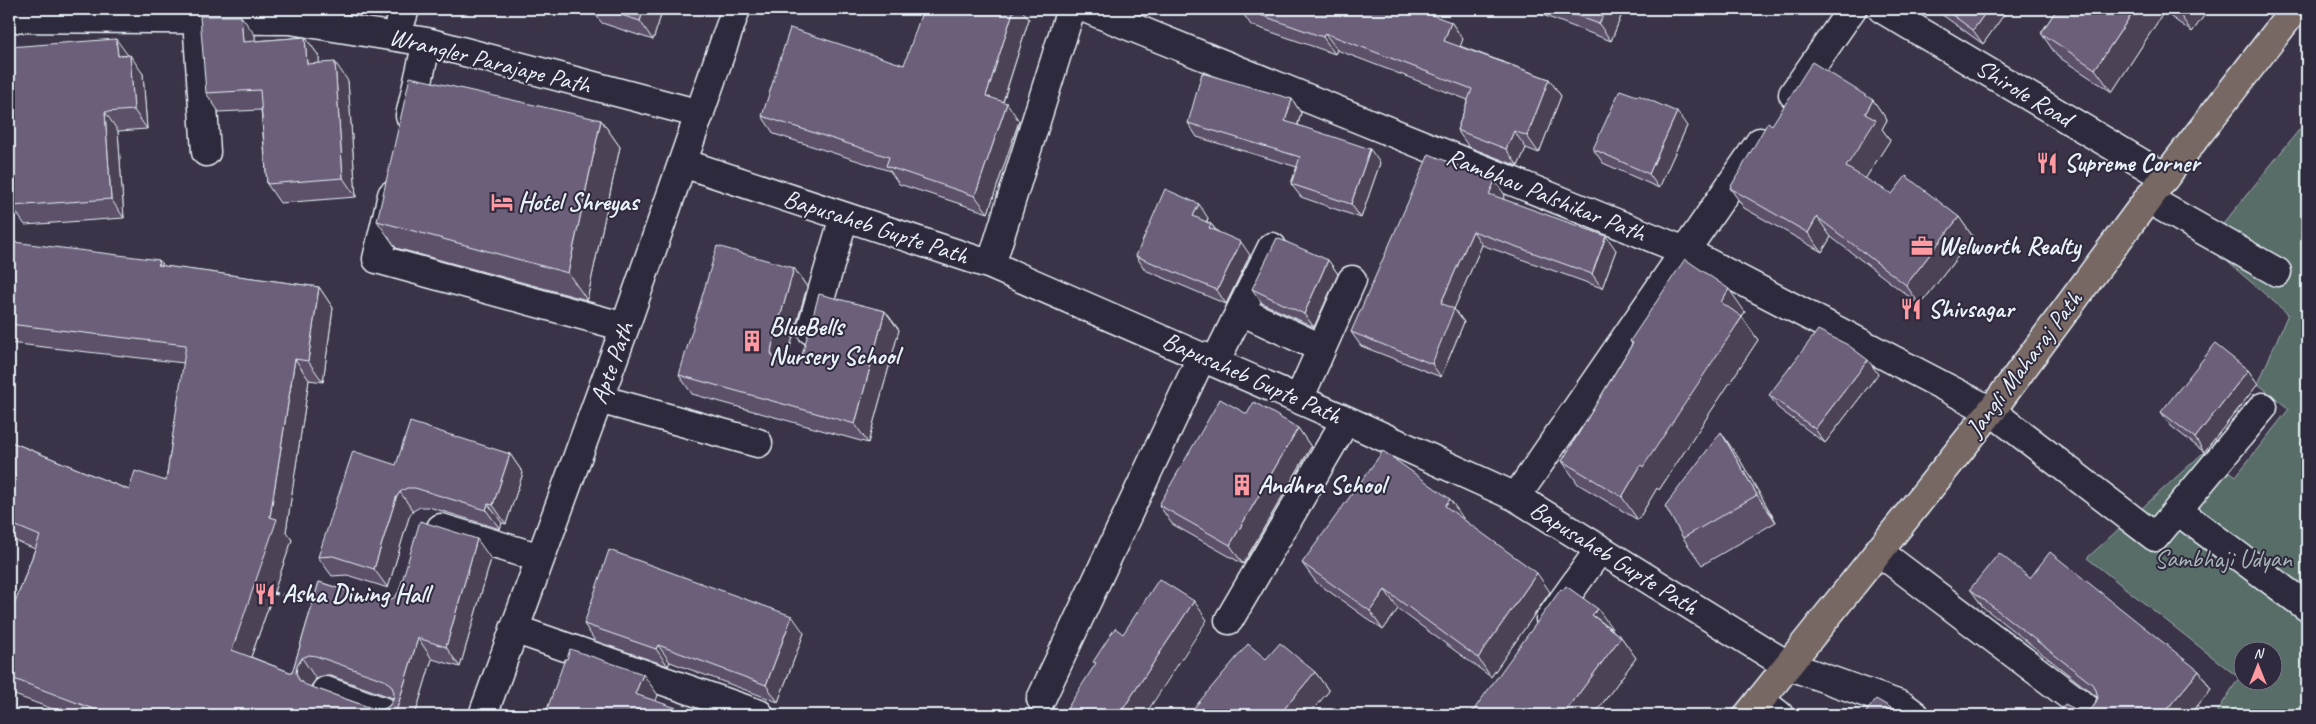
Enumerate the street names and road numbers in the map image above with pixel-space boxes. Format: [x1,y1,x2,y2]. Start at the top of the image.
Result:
street label: Wrangler Parajape Path [386,21,595,102]
street label: Shirole Road [1970,52,2082,136]
street label: Rambhau Palshikar Path [1442,140,1651,250]
street label: Bapusaheb Gupte Path [780,182,974,272]
street label: Jangli Maharaj Path [1958,283,2090,444]
street label: Apte Path [582,316,642,408]
street label: Bapusaheb Gupte Path [1158,324,1348,432]
street label: Bapusaheb Gupte Path [1524,493,1705,623]

